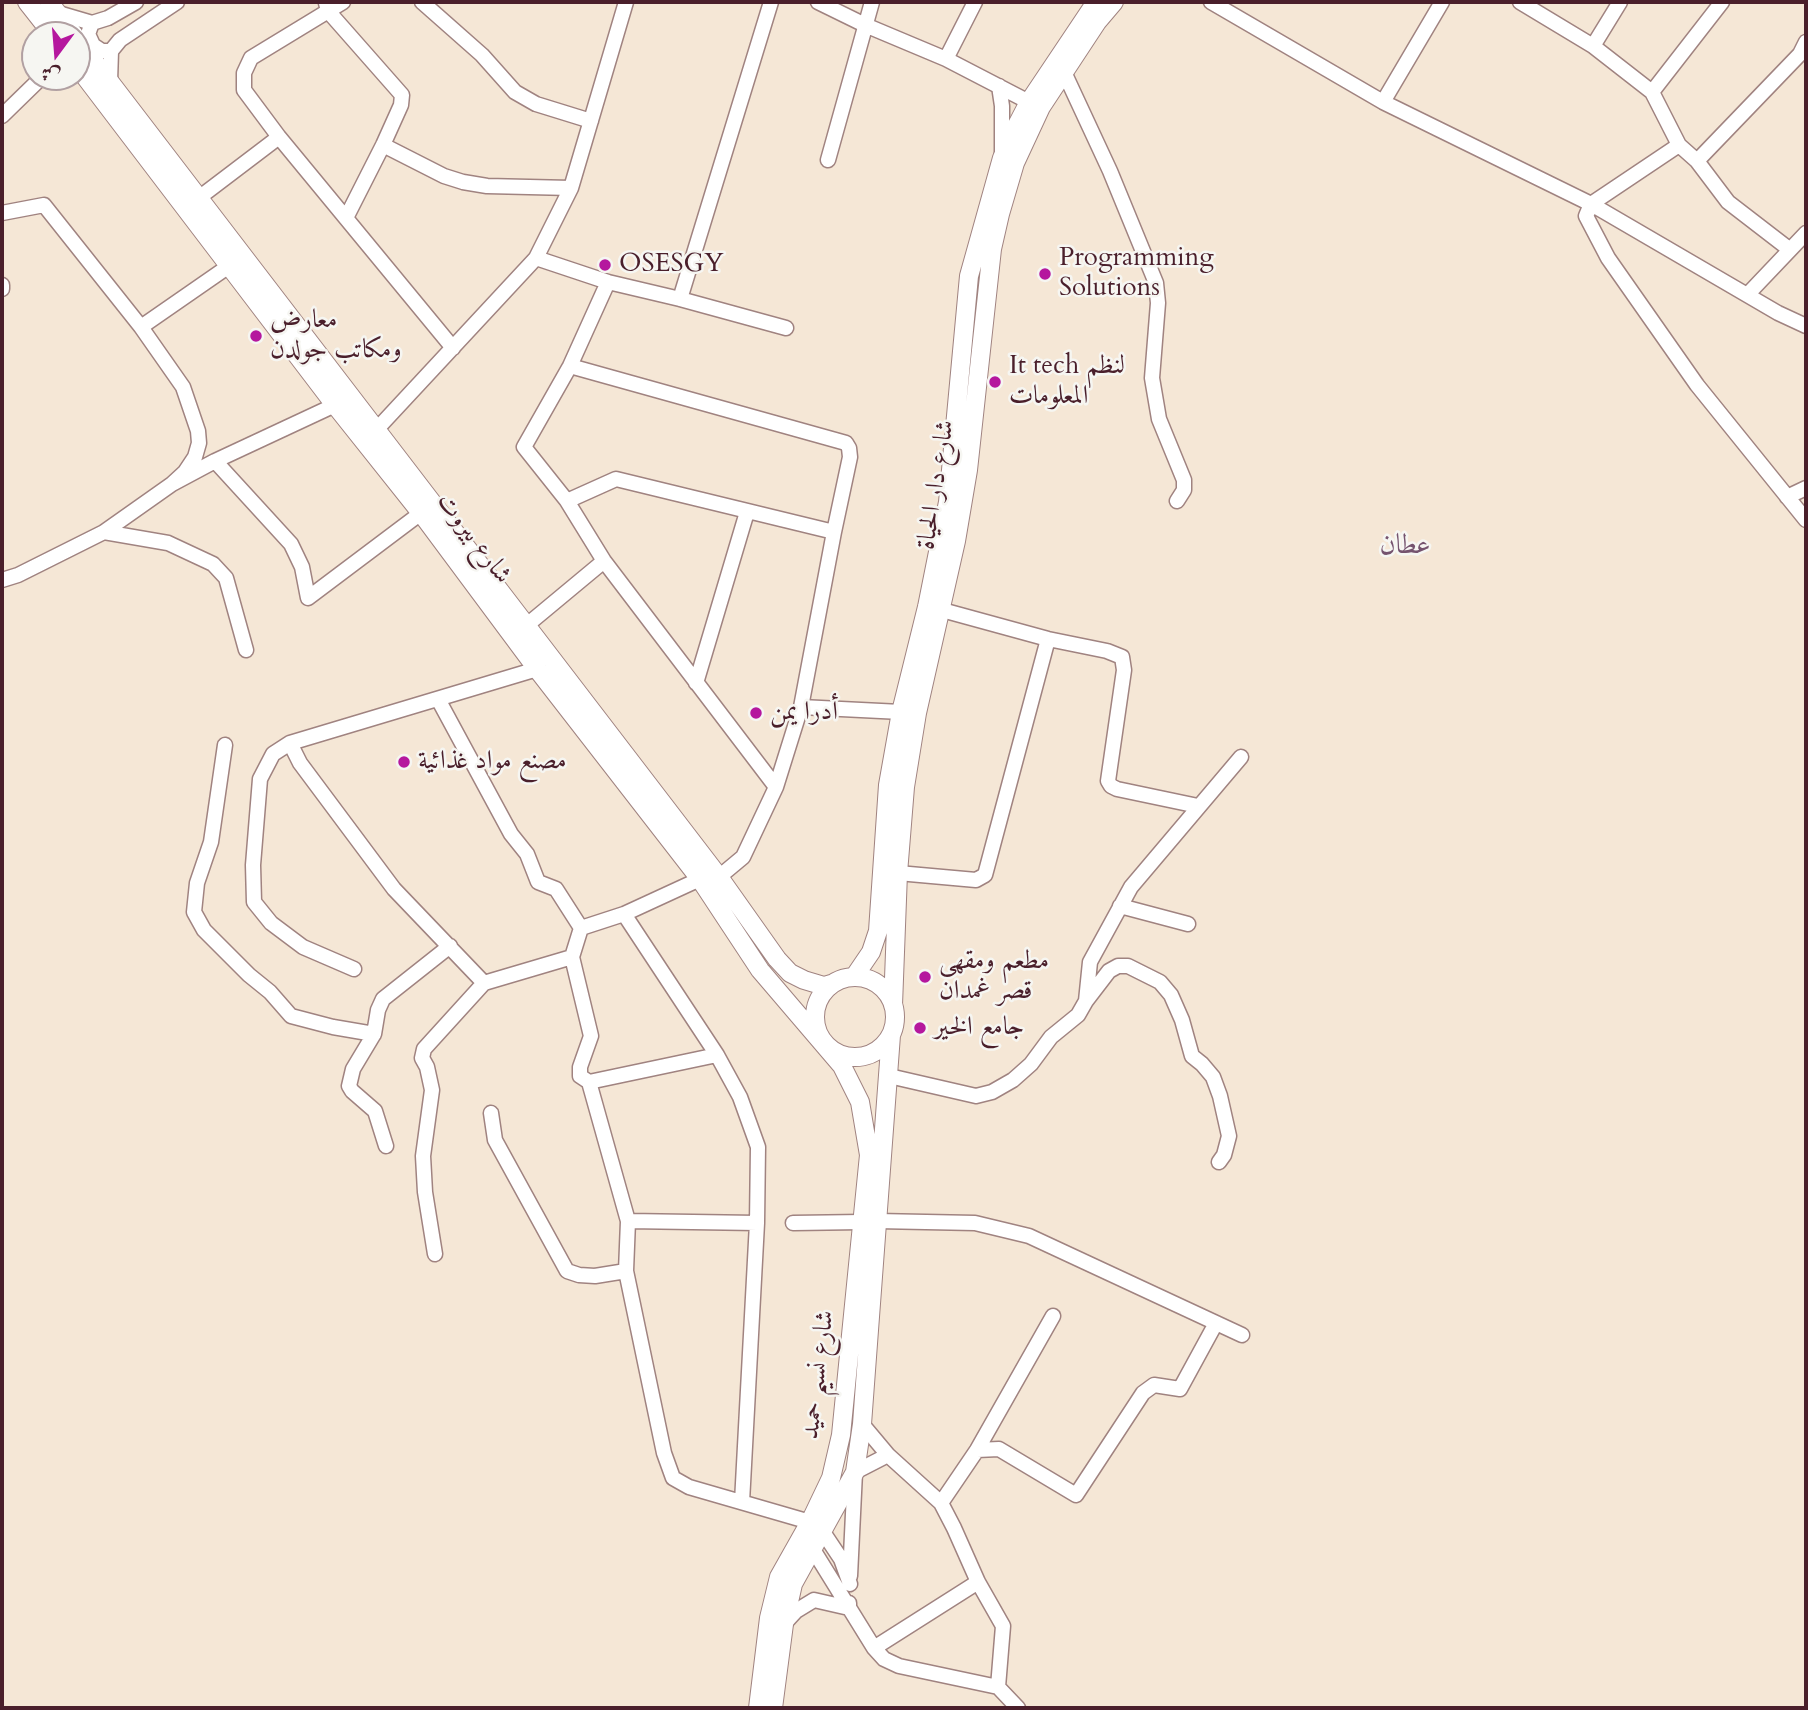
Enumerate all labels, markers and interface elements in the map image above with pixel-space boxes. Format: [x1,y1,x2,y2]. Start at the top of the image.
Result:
north arrow [21,21,91,91]
text: ش [38,59,63,89]
place label: Programming Solutions [1059,243,1214,304]
place label: OSESGY [619,249,724,281]
marker: OSESGY [597,257,613,273]
marker: Programming Solutions [1037,266,1053,282]
place label: معارض ومكاتب جولدن [270,305,402,366]
marker: معارض ومكاتب جولدن [248,328,264,344]
place label: It tech لنظم المعلومات [1009,351,1125,412]
marker: It tech لنظم المعلومات [987,374,1003,390]
street label: شارع دار الحياة [911,418,963,552]
street label: شارع بيروت [429,487,517,591]
district label: عطان [1379,530,1431,564]
place label: أدرا يمن [770,697,838,729]
marker: أدرا يمن [748,705,764,721]
place label: مصنع مواد غذائية [418,746,567,778]
marker: مصنع مواد غذائية [396,754,412,770]
place label: مطعم ومقهى قصر غمدان [939,946,1049,1007]
marker: مطعم ومقهى قصر غمدان [917,969,933,985]
place label: جامع الخير [934,1012,1024,1044]
marker: جامع الخير [912,1020,928,1036]
street label: شارع نسيم حميد [796,1309,842,1441]

